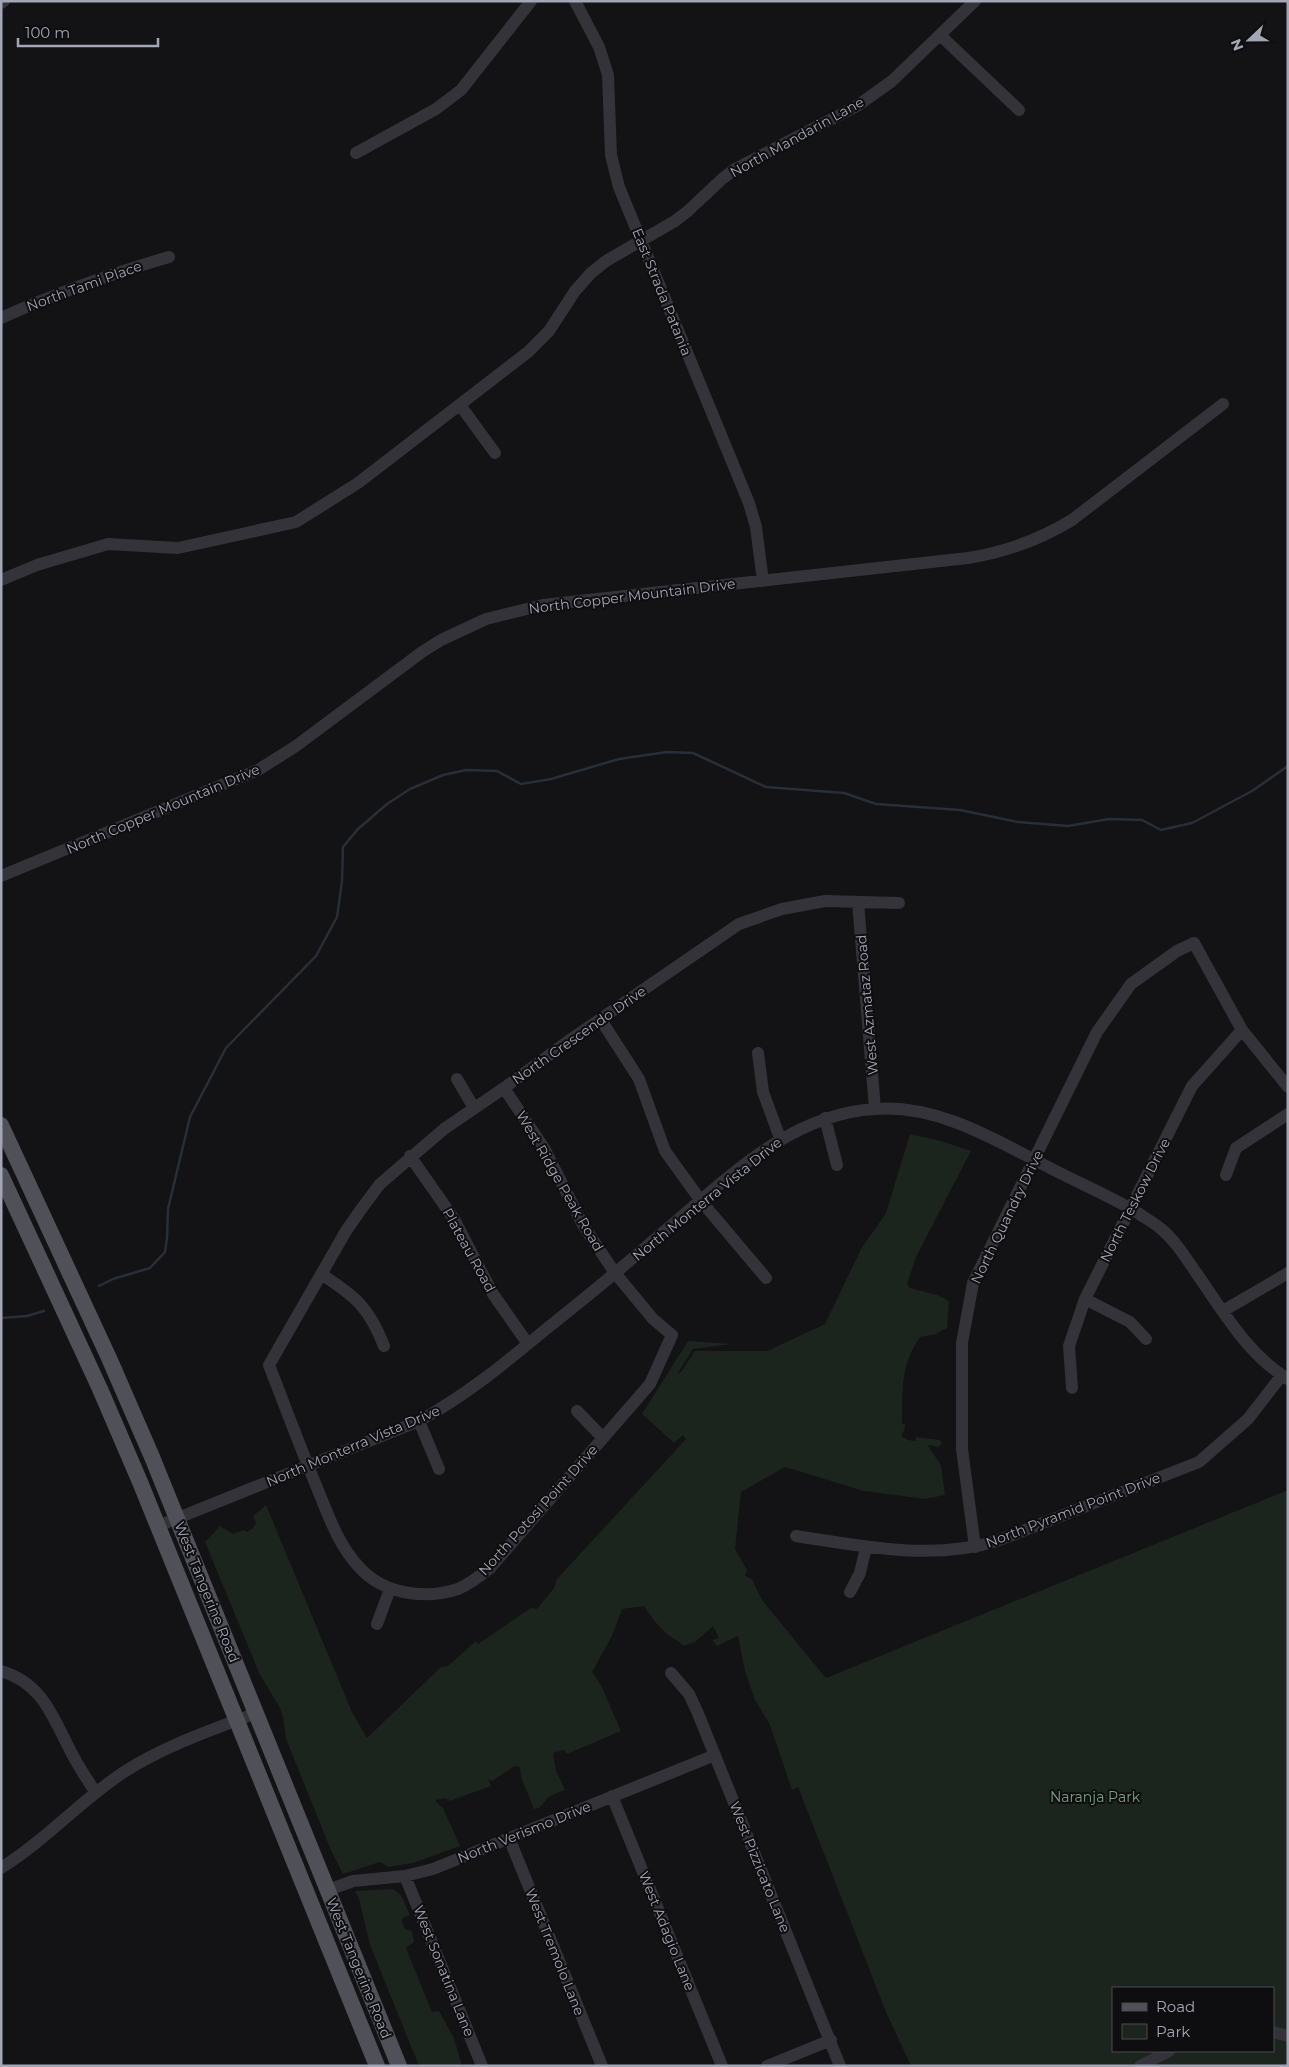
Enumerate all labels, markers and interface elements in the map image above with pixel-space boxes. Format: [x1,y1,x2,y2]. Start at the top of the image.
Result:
scale bar [18,15,158,47]
north arrow [1224,15,1274,65]
text: 100 m [25,23,70,42]
text: N [1226,36,1247,53]
street label: North Mandarin Lane [727,93,867,181]
street label: East Strada Patania [628,226,696,358]
street label: North Tami Place [24,257,144,315]
street label: North Copper Mountain Drive [528,574,736,618]
street label: North Copper Mountain Drive [64,760,262,858]
street label: West Azmataz Road [852,934,882,1076]
street label: North Crescendo Drive [508,982,650,1088]
street label: West Ridge Peak Road [512,1107,608,1255]
street label: North Monterra Vista Drive [629,1133,785,1265]
street label: North Teskow Drive [1096,1135,1174,1265]
street label: North Quandry Drive [967,1147,1047,1287]
street label: Plateau Road [438,1205,500,1295]
street label: North Monterra Vista Drive [263,1401,443,1491]
street label: North Potosi Point Drive [474,1441,602,1579]
street label: North Pyramid Point Drive [983,1468,1163,1552]
street label: West Tangerine Road [171,1519,243,1665]
park label: Naranja Park [1050,1788,1141,1806]
street label: North Verismo Drive [455,1797,593,1867]
street label: West Pizzicato Lane [725,1799,795,1935]
street label: West Adagio Lane [635,1869,699,1993]
street label: West Tremolo Lane [521,1886,589,2018]
street label: West Tangerine Road [323,1895,395,2041]
street label: West Sonatina Lane [409,1903,479,2039]
legend [1112,1987,1274,2052]
text: Road [1156,1997,1195,2016]
text: Park [1156,2022,1190,2041]

